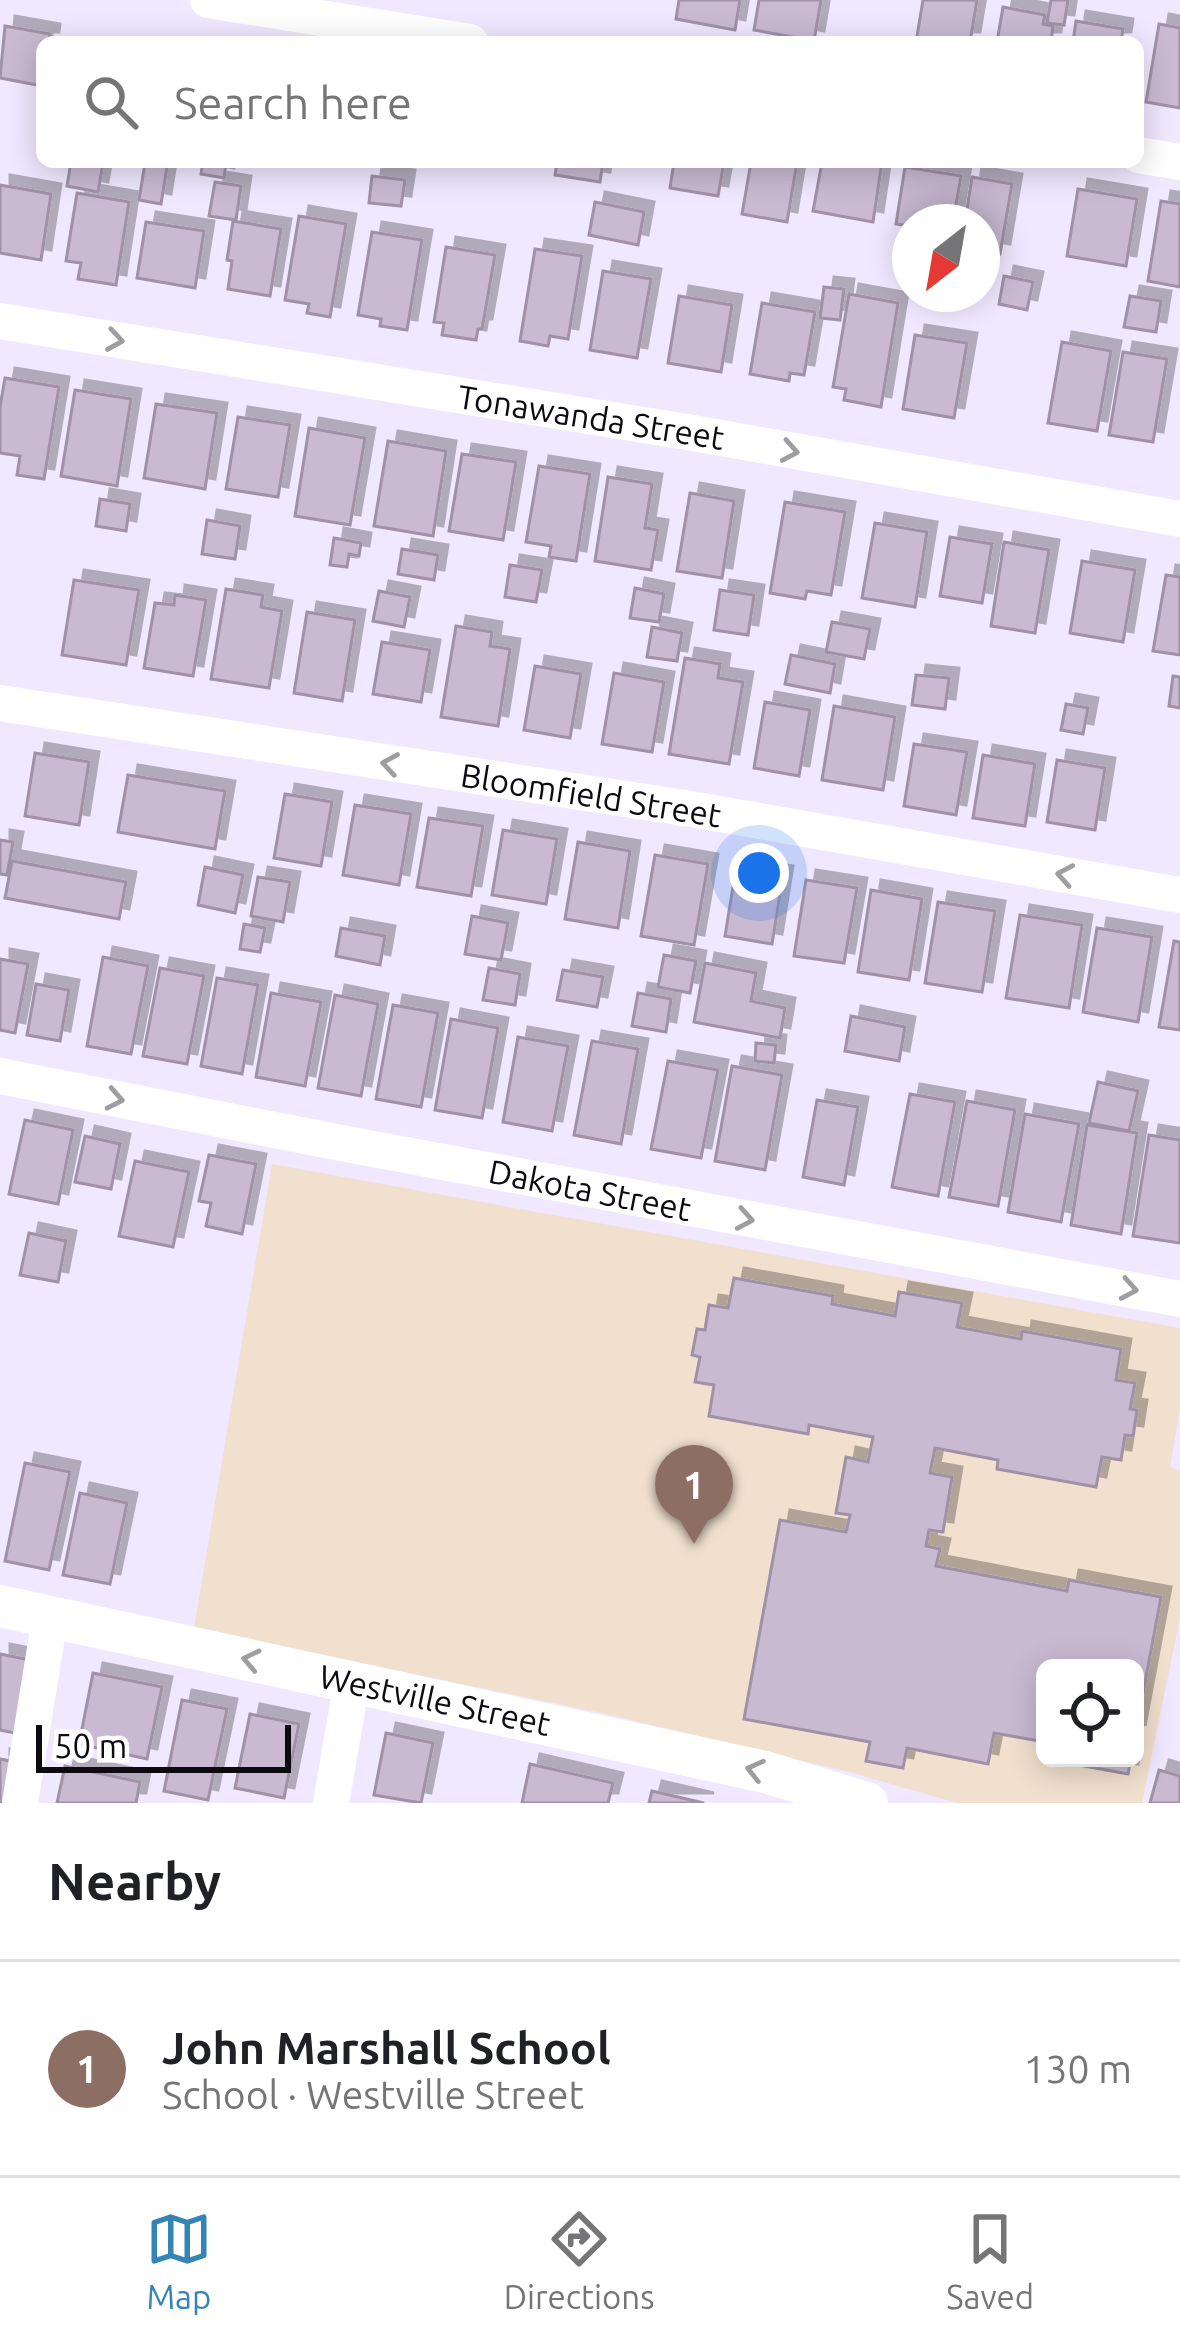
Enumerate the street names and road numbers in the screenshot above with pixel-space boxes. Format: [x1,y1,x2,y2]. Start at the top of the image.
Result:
street label: Tonawanda Street [455,377,727,456]
street label: Bloomfield Street [458,756,724,833]
street label: Dakota Street [486,1152,694,1227]
street label: Westville Street [316,1657,554,1742]

